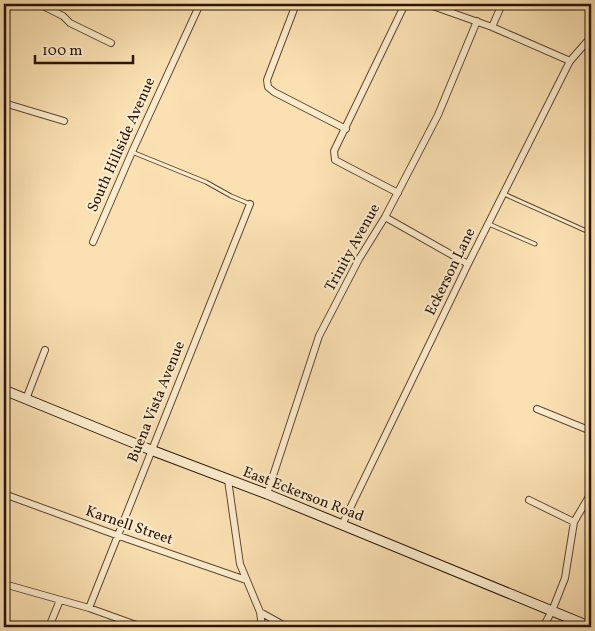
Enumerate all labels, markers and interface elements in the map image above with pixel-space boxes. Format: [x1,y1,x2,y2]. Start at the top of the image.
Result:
scale bar [35,32,132,64]
text: 100 m [42,41,82,62]
street label: South Hillside Avenue [83,74,161,216]
street label: Trinity Avenue [320,200,386,296]
street label: Eckerson Lane [421,225,481,319]
street label: Buena Vista Avenue [123,338,191,466]
street label: East Eckerson Road [239,462,367,528]
street label: Karnell Street [82,501,176,551]

